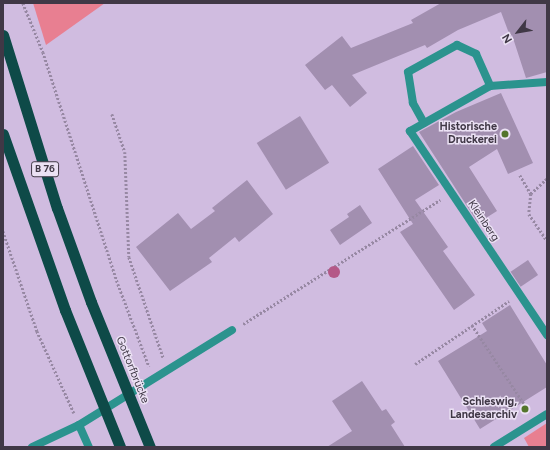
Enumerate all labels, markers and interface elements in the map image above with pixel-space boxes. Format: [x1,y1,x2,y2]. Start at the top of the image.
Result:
north arrow [498,12,538,52]
text: N [500,31,515,45]
place label: Historische Druckerei [439,121,497,147]
marker: Historische Druckerei [500,129,510,139]
road number: B 76 [31,161,59,177]
street label: Kleinberg [465,198,501,244]
street label: Gottorfbrücke [113,335,151,405]
place label: Schleswig, Landesarchiv [450,396,517,422]
marker: Schleswig, Landesarchiv [520,404,530,414]

